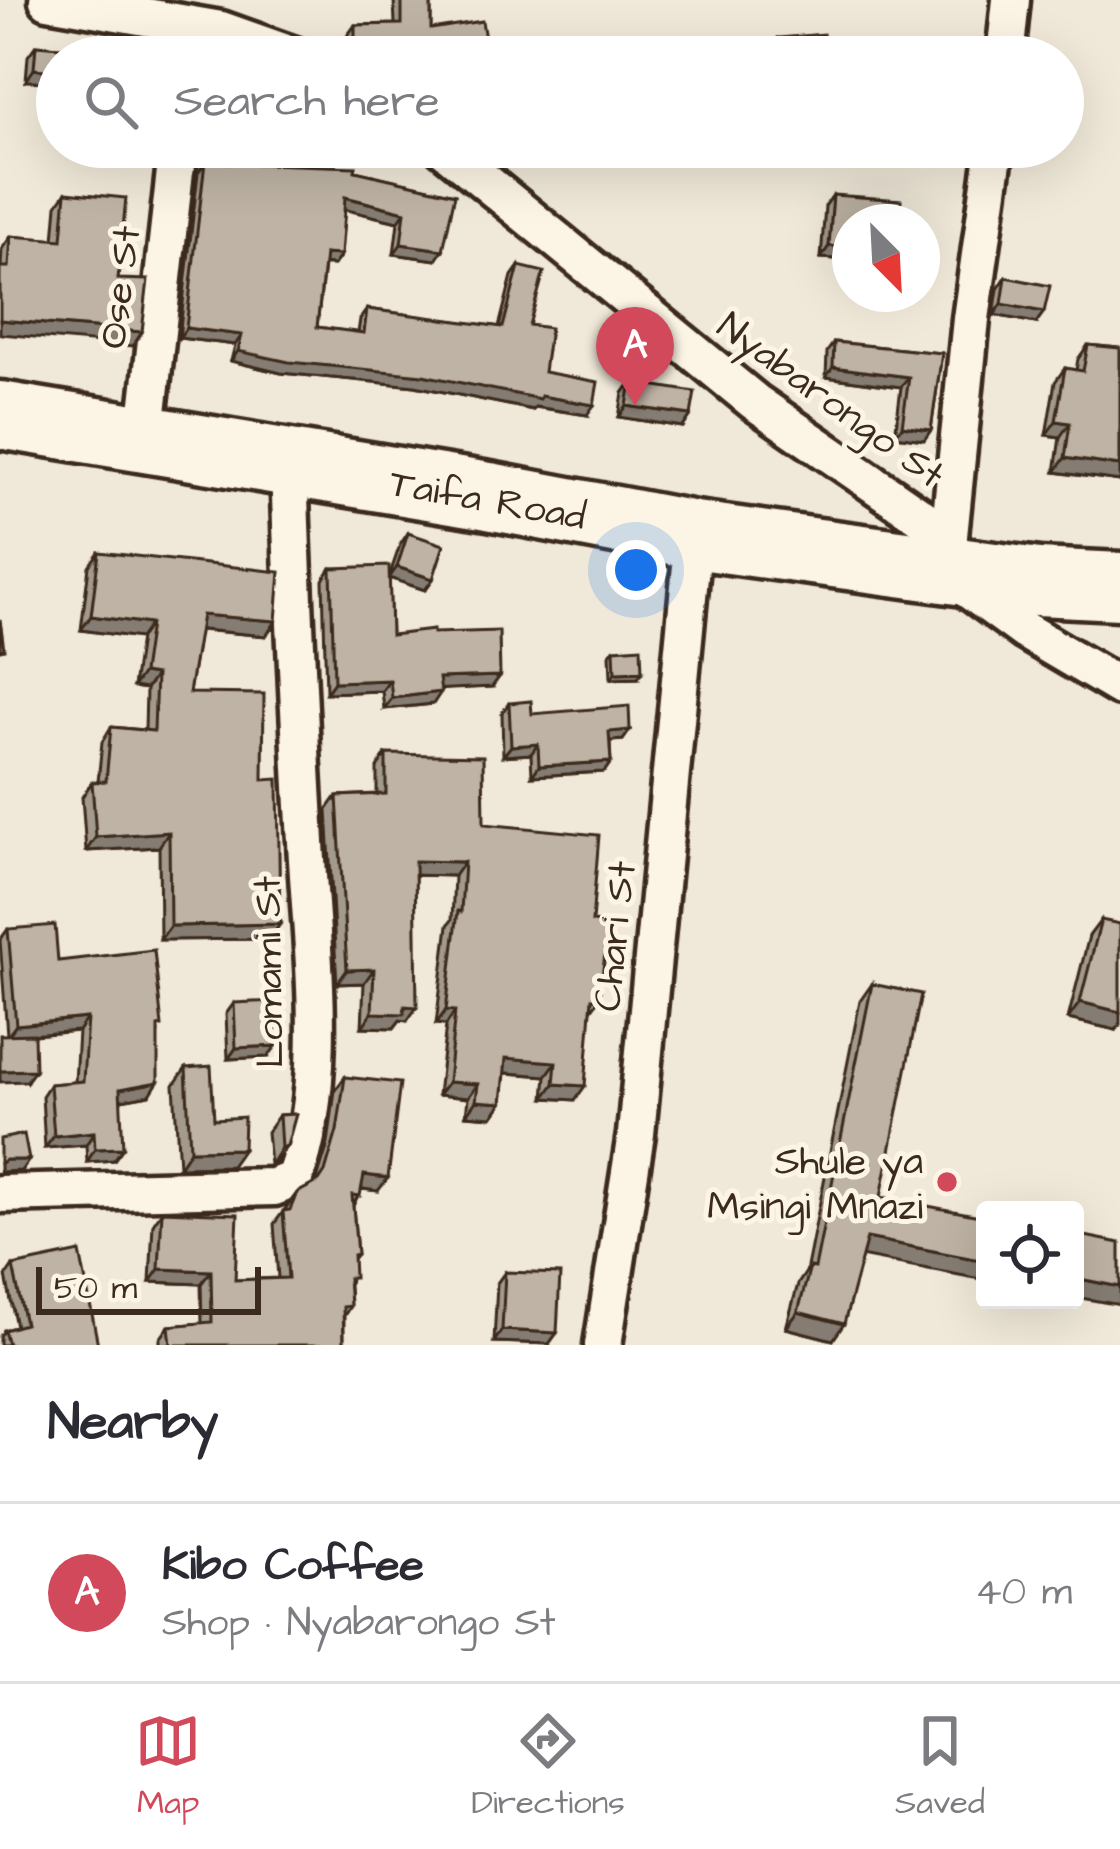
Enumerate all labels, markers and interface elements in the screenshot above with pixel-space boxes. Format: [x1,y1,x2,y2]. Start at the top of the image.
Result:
search box [36,36,1084,168]
icon: search [78,69,144,135]
text: Search here [174,71,440,133]
north arrow [832,204,940,312]
street label: Ose St [87,223,155,352]
street label: Nyabarongo St [705,301,955,503]
pin: A [596,307,674,406]
street label: Taifa Road [385,457,590,545]
your location [606,540,666,600]
street label: Chari St [581,858,651,1014]
street label: Lomami St [241,875,299,1068]
place label: Shule ya Msingi Mnazi [707,1136,923,1235]
marker: Shule ya Msingi Mnazi [934,1169,960,1195]
map controls [976,1201,1084,1309]
button: locate [976,1201,1084,1309]
scale bar [36,1261,261,1314]
text: 50 m [54,1265,137,1311]
text: Nearby [48,1388,218,1459]
text: Kibo Coffee [162,1535,424,1597]
text: A [75,1566,99,1620]
text: 40 m [975,1566,1072,1620]
text: Shop · Nyabarongo St [162,1597,556,1651]
tab: Map [135,1708,201,1826]
tab: Directions [471,1708,625,1826]
tab: Saved [895,1708,985,1826]

